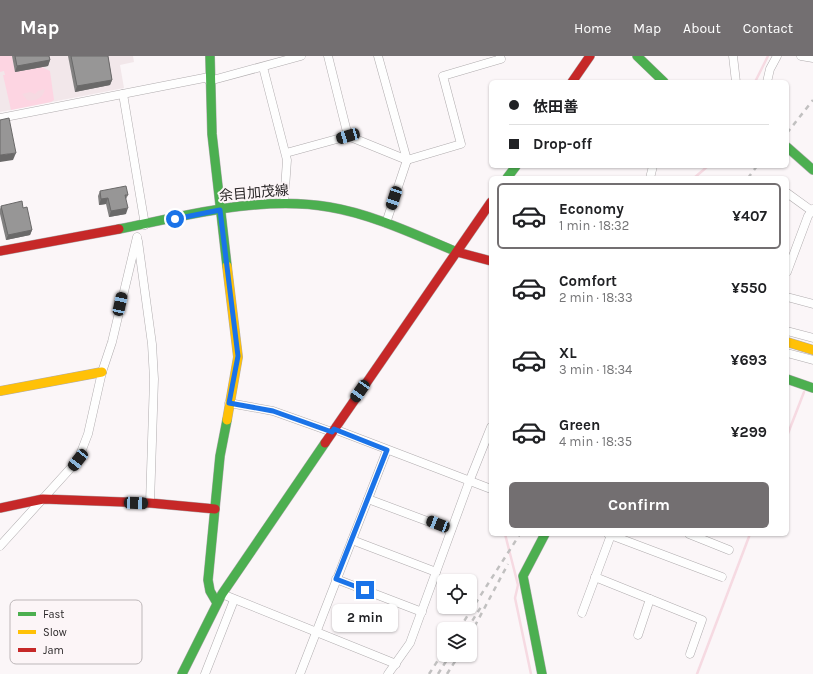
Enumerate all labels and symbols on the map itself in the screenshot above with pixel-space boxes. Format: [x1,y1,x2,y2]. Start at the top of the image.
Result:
car [335,127,361,145]
street label: 余目加茂線 [218,181,290,205]
car [385,185,403,211]
route start [166,210,184,228]
car [112,291,128,317]
car [348,378,372,404]
car [66,447,90,473]
car [124,497,148,509]
car [425,514,451,534]
route end [356,581,374,599]
legend [10,600,142,664]
callout: 2 min [332,604,398,632]
text: Fast [43,608,64,621]
text: Slow [43,626,67,639]
text: Jam [43,644,64,657]

